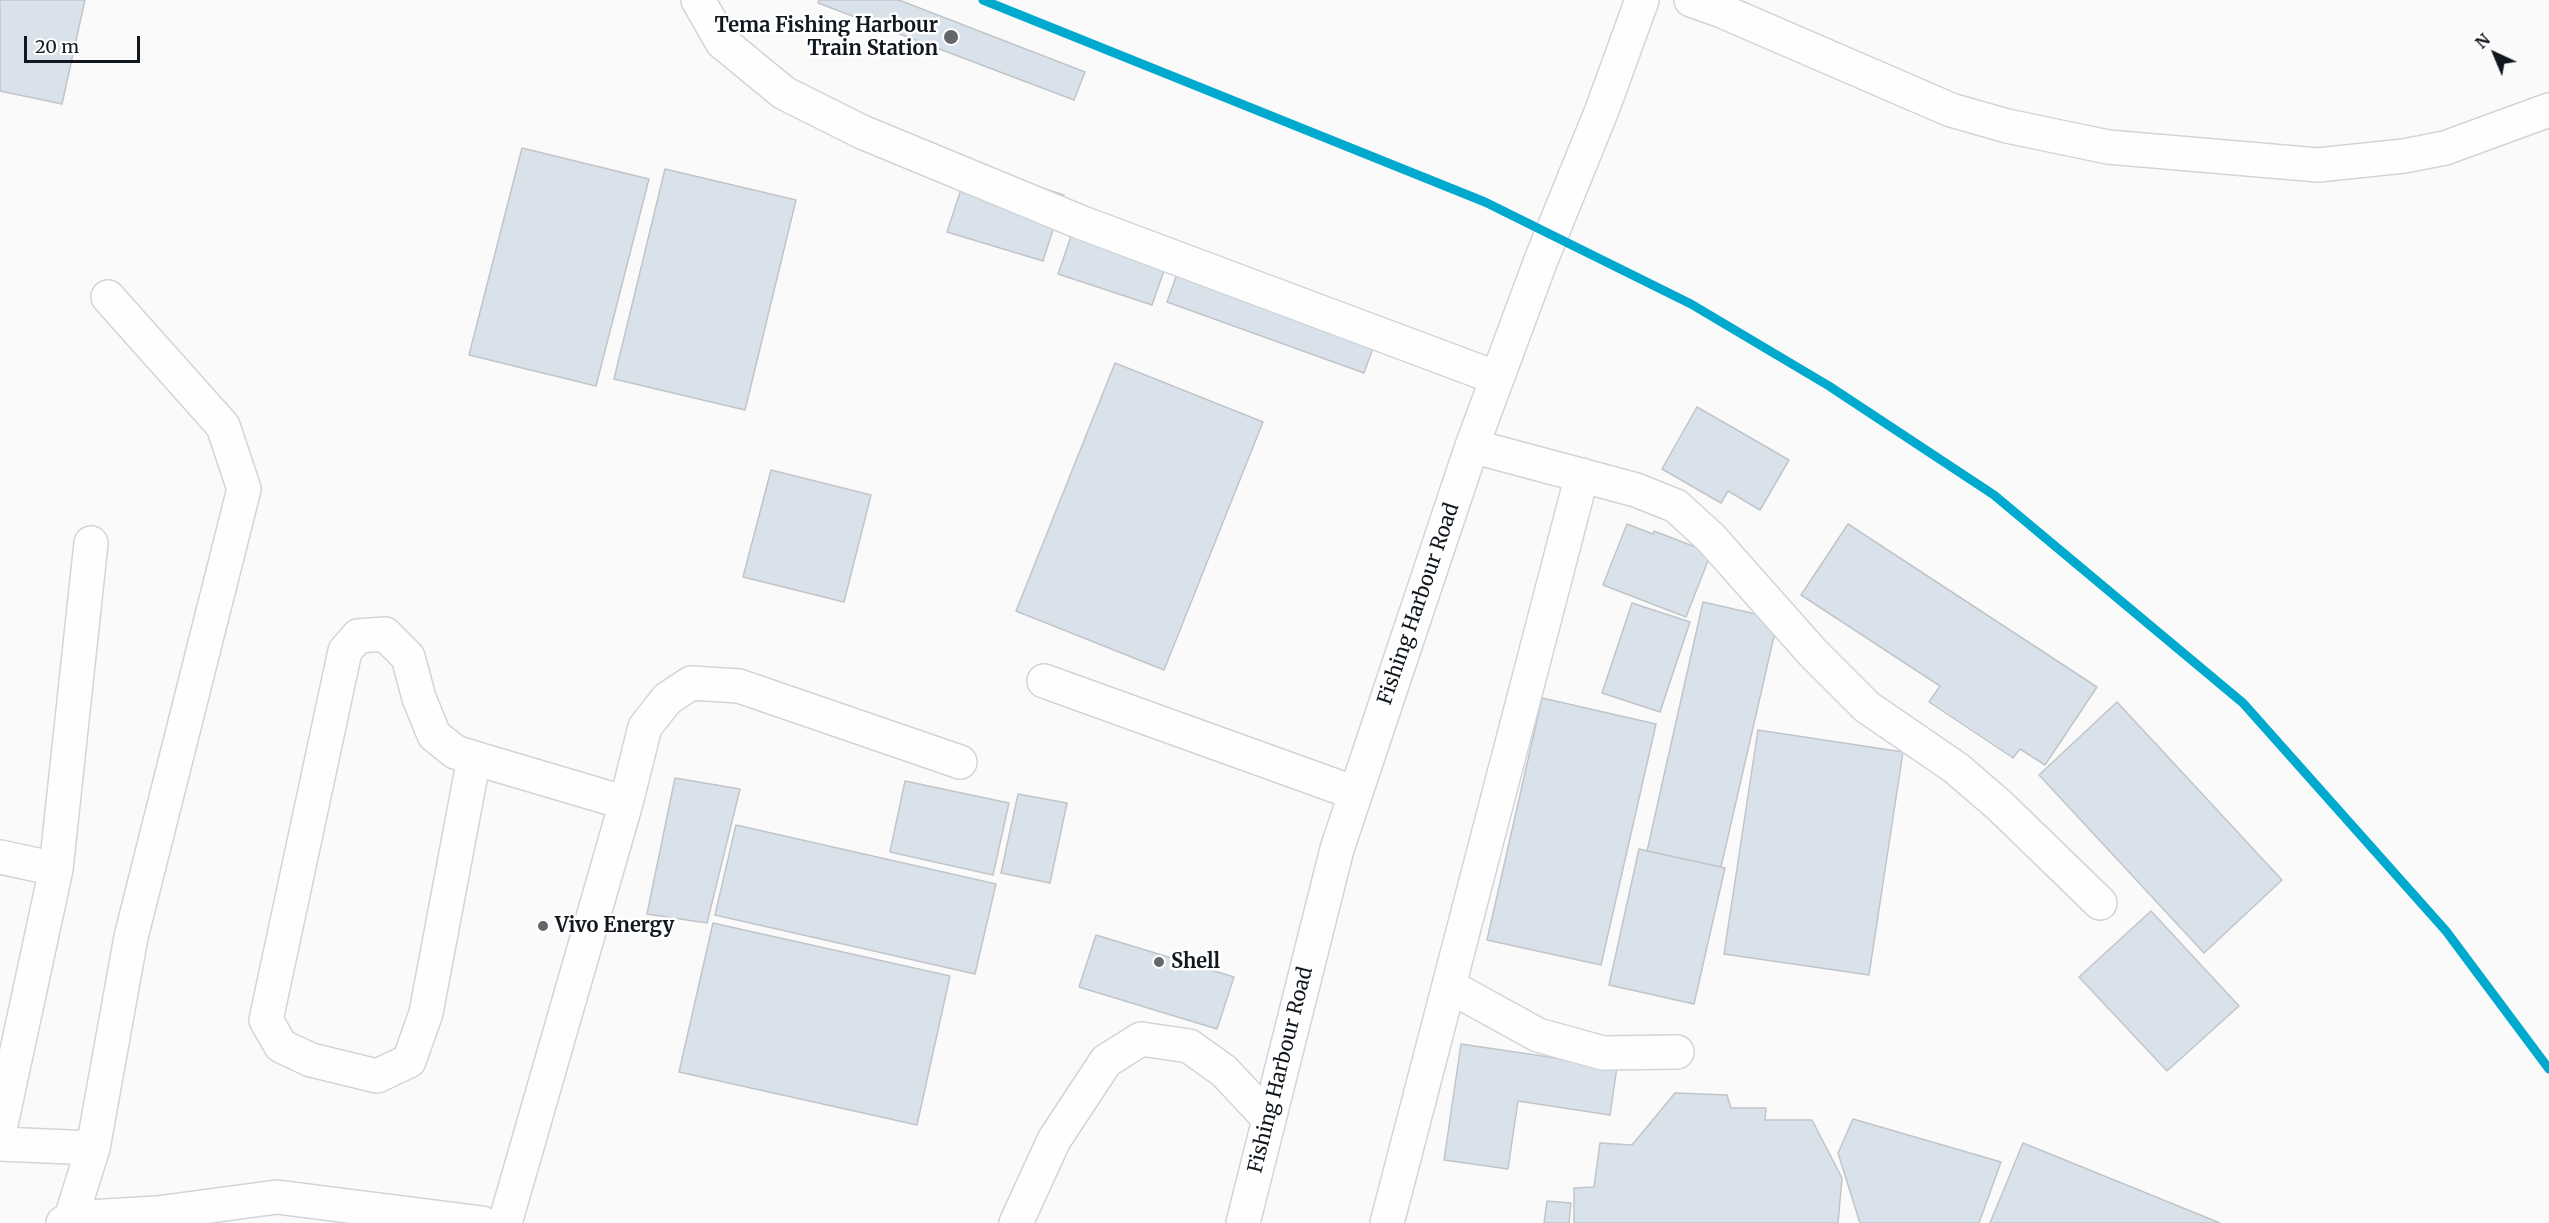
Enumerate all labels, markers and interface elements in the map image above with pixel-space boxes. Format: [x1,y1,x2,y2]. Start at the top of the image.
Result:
place label: Tema Fishing Harbour Train Station [715,14,938,61]
scale bar [27,24,142,62]
north arrow [2465,24,2525,84]
marker: Tema Fishing Harbour Train Station [942,28,960,46]
text: N [2471,29,2494,53]
text: 20 m [35,35,79,58]
street label: Fishing Harbour Road [1373,500,1465,708]
place label: Vivo Energy [555,914,674,938]
marker: Vivo Energy [536,919,550,933]
place label: Shell [1171,950,1220,974]
marker: Shell [1152,955,1166,969]
street label: Fishing Harbour Road [1244,964,1318,1176]

